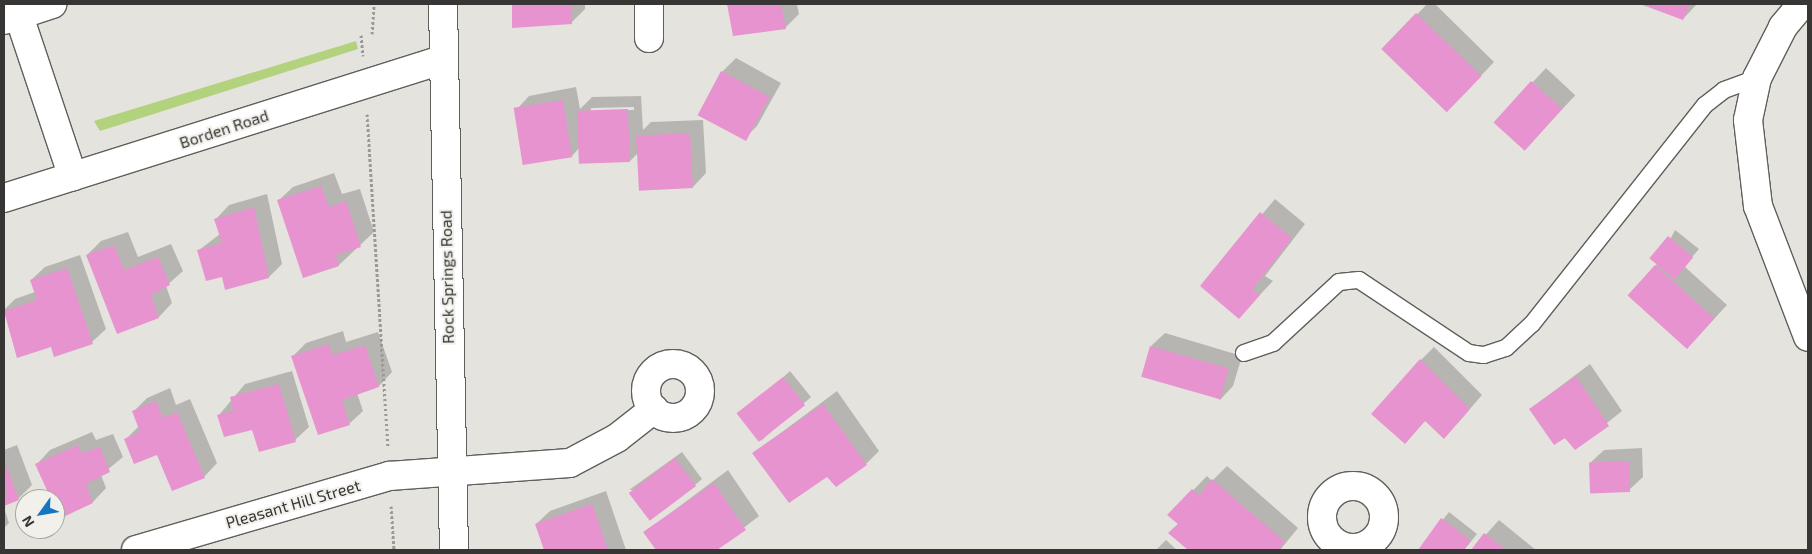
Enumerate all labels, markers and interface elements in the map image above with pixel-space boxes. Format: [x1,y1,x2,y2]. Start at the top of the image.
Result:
street label: Borden Road [177,106,271,152]
street label: Rock Springs Road [436,210,458,344]
street label: Pleasant Hill Street [223,476,363,532]
north arrow [15,489,65,539]
text: N [18,513,38,530]

